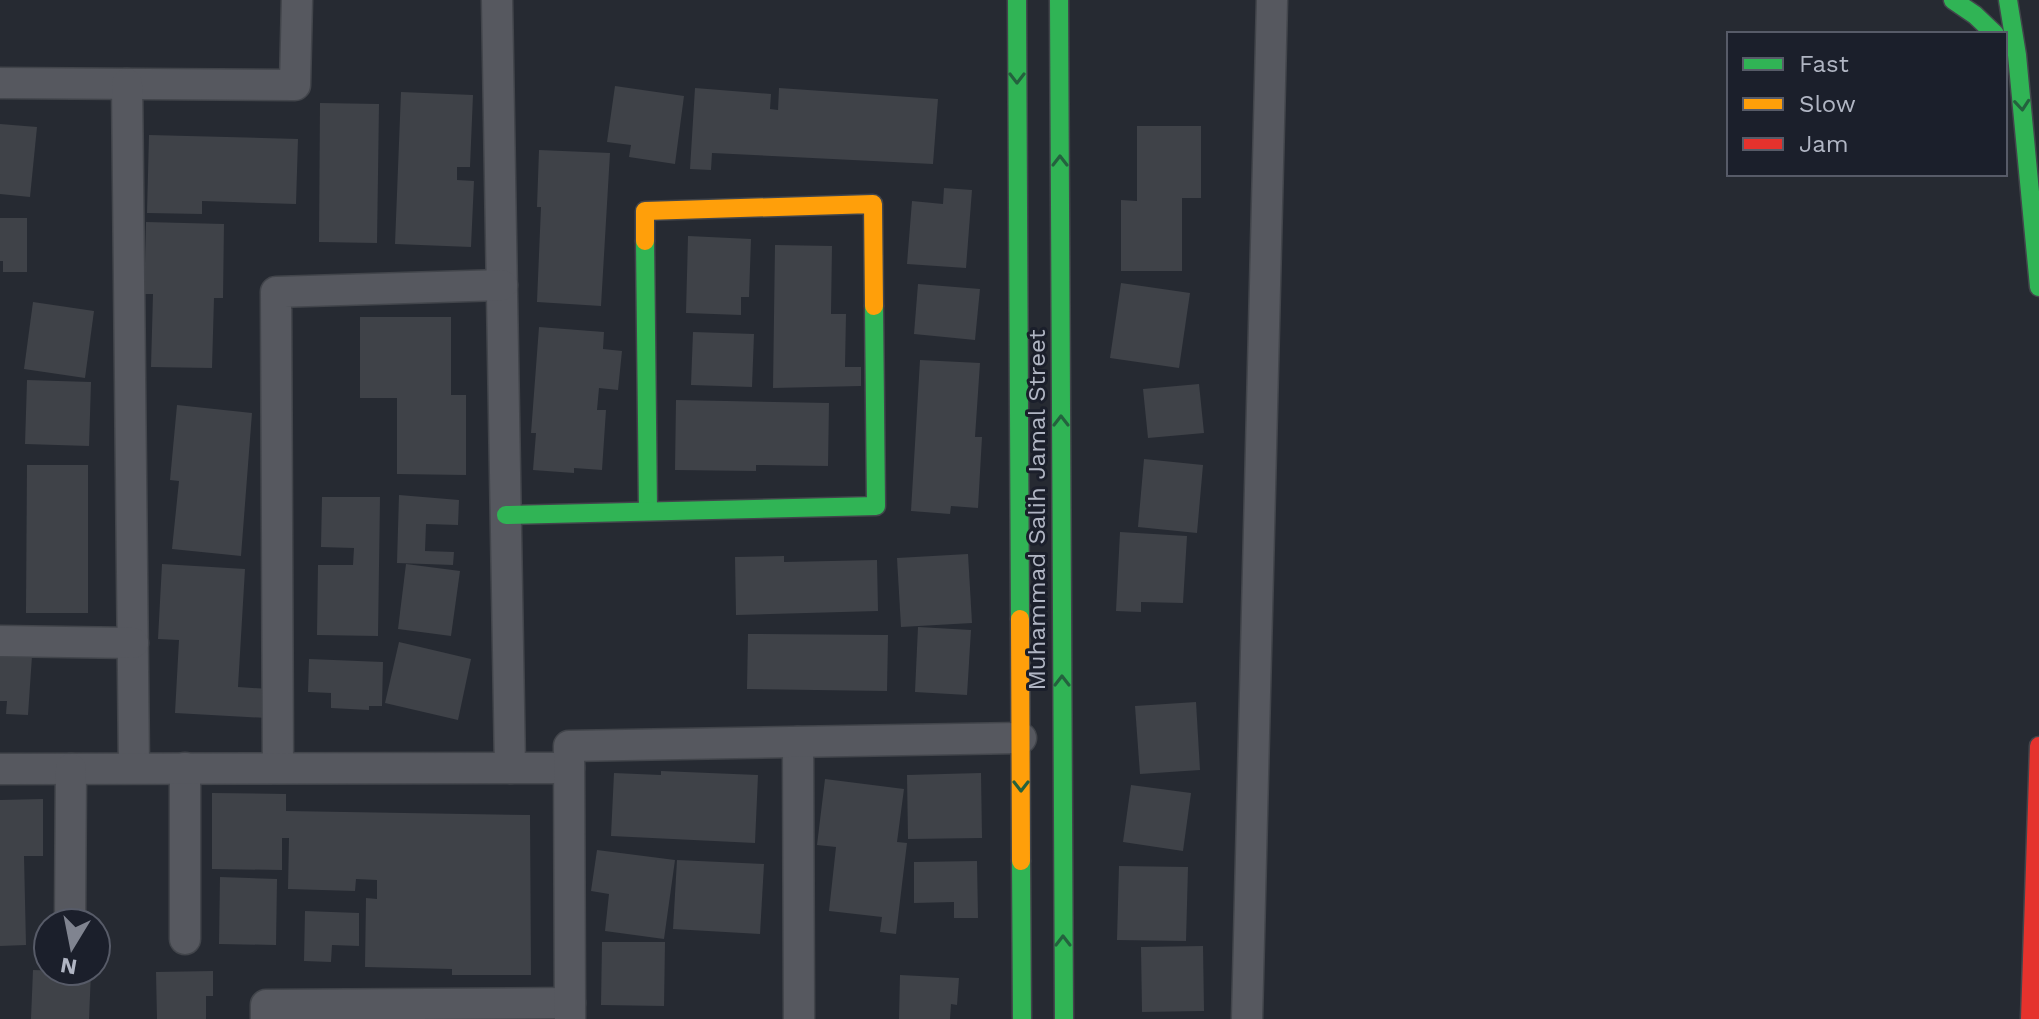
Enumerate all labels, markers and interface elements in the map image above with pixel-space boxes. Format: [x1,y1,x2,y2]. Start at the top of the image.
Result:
legend [1727,32,2007,176]
text: Fast [1799,50,1849,78]
one-way arrow [1009,72,1026,85]
text: Slow [1799,90,1856,118]
one-way arrow [2013,99,2030,112]
text: Jam [1799,130,1849,158]
one-way arrow [1051,154,1069,167]
street label: Muhammad Salih Jamal Street [1023,329,1051,691]
one-way arrow [1052,414,1070,427]
one-way arrow [1053,674,1071,687]
one-way arrow [1012,780,1030,793]
north arrow [32,907,112,987]
one-way arrow [1054,934,1072,947]
text: N [58,952,79,980]

